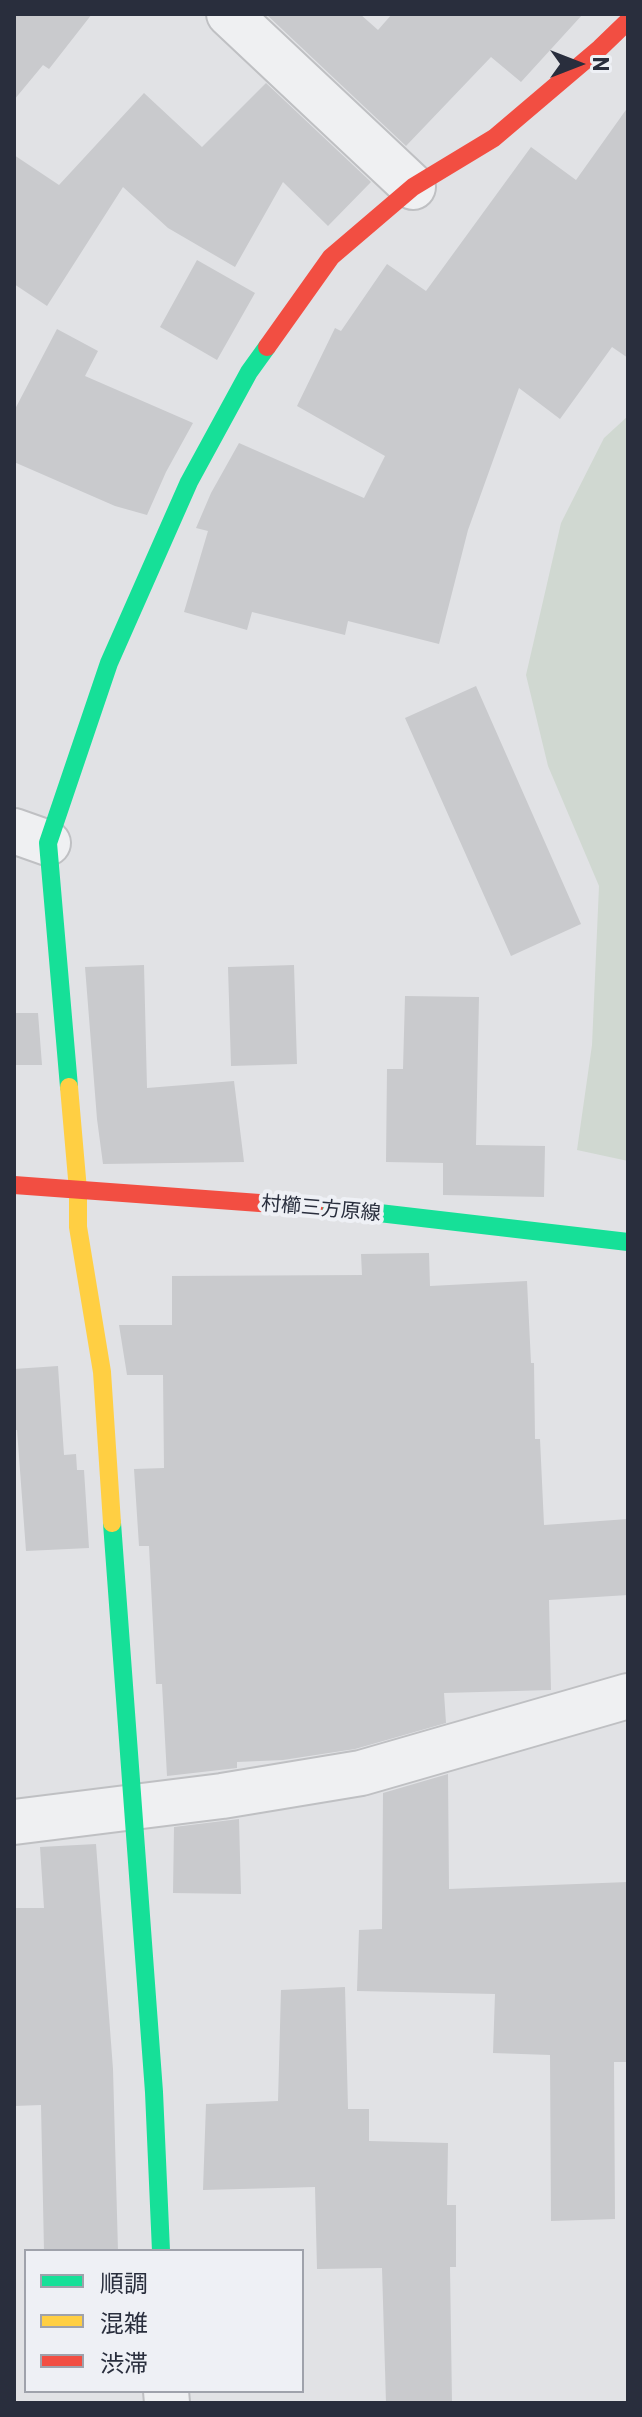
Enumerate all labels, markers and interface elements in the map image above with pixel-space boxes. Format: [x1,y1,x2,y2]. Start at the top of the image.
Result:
north arrow [538,24,618,104]
text: N [589,57,615,71]
street label: 村櫛三方原線 [260,1191,382,1225]
legend [24,2249,304,2393]
text: 順調 [100,2268,148,2297]
text: 混雑 [100,2308,148,2337]
text: 渋滞 [100,2348,148,2377]

